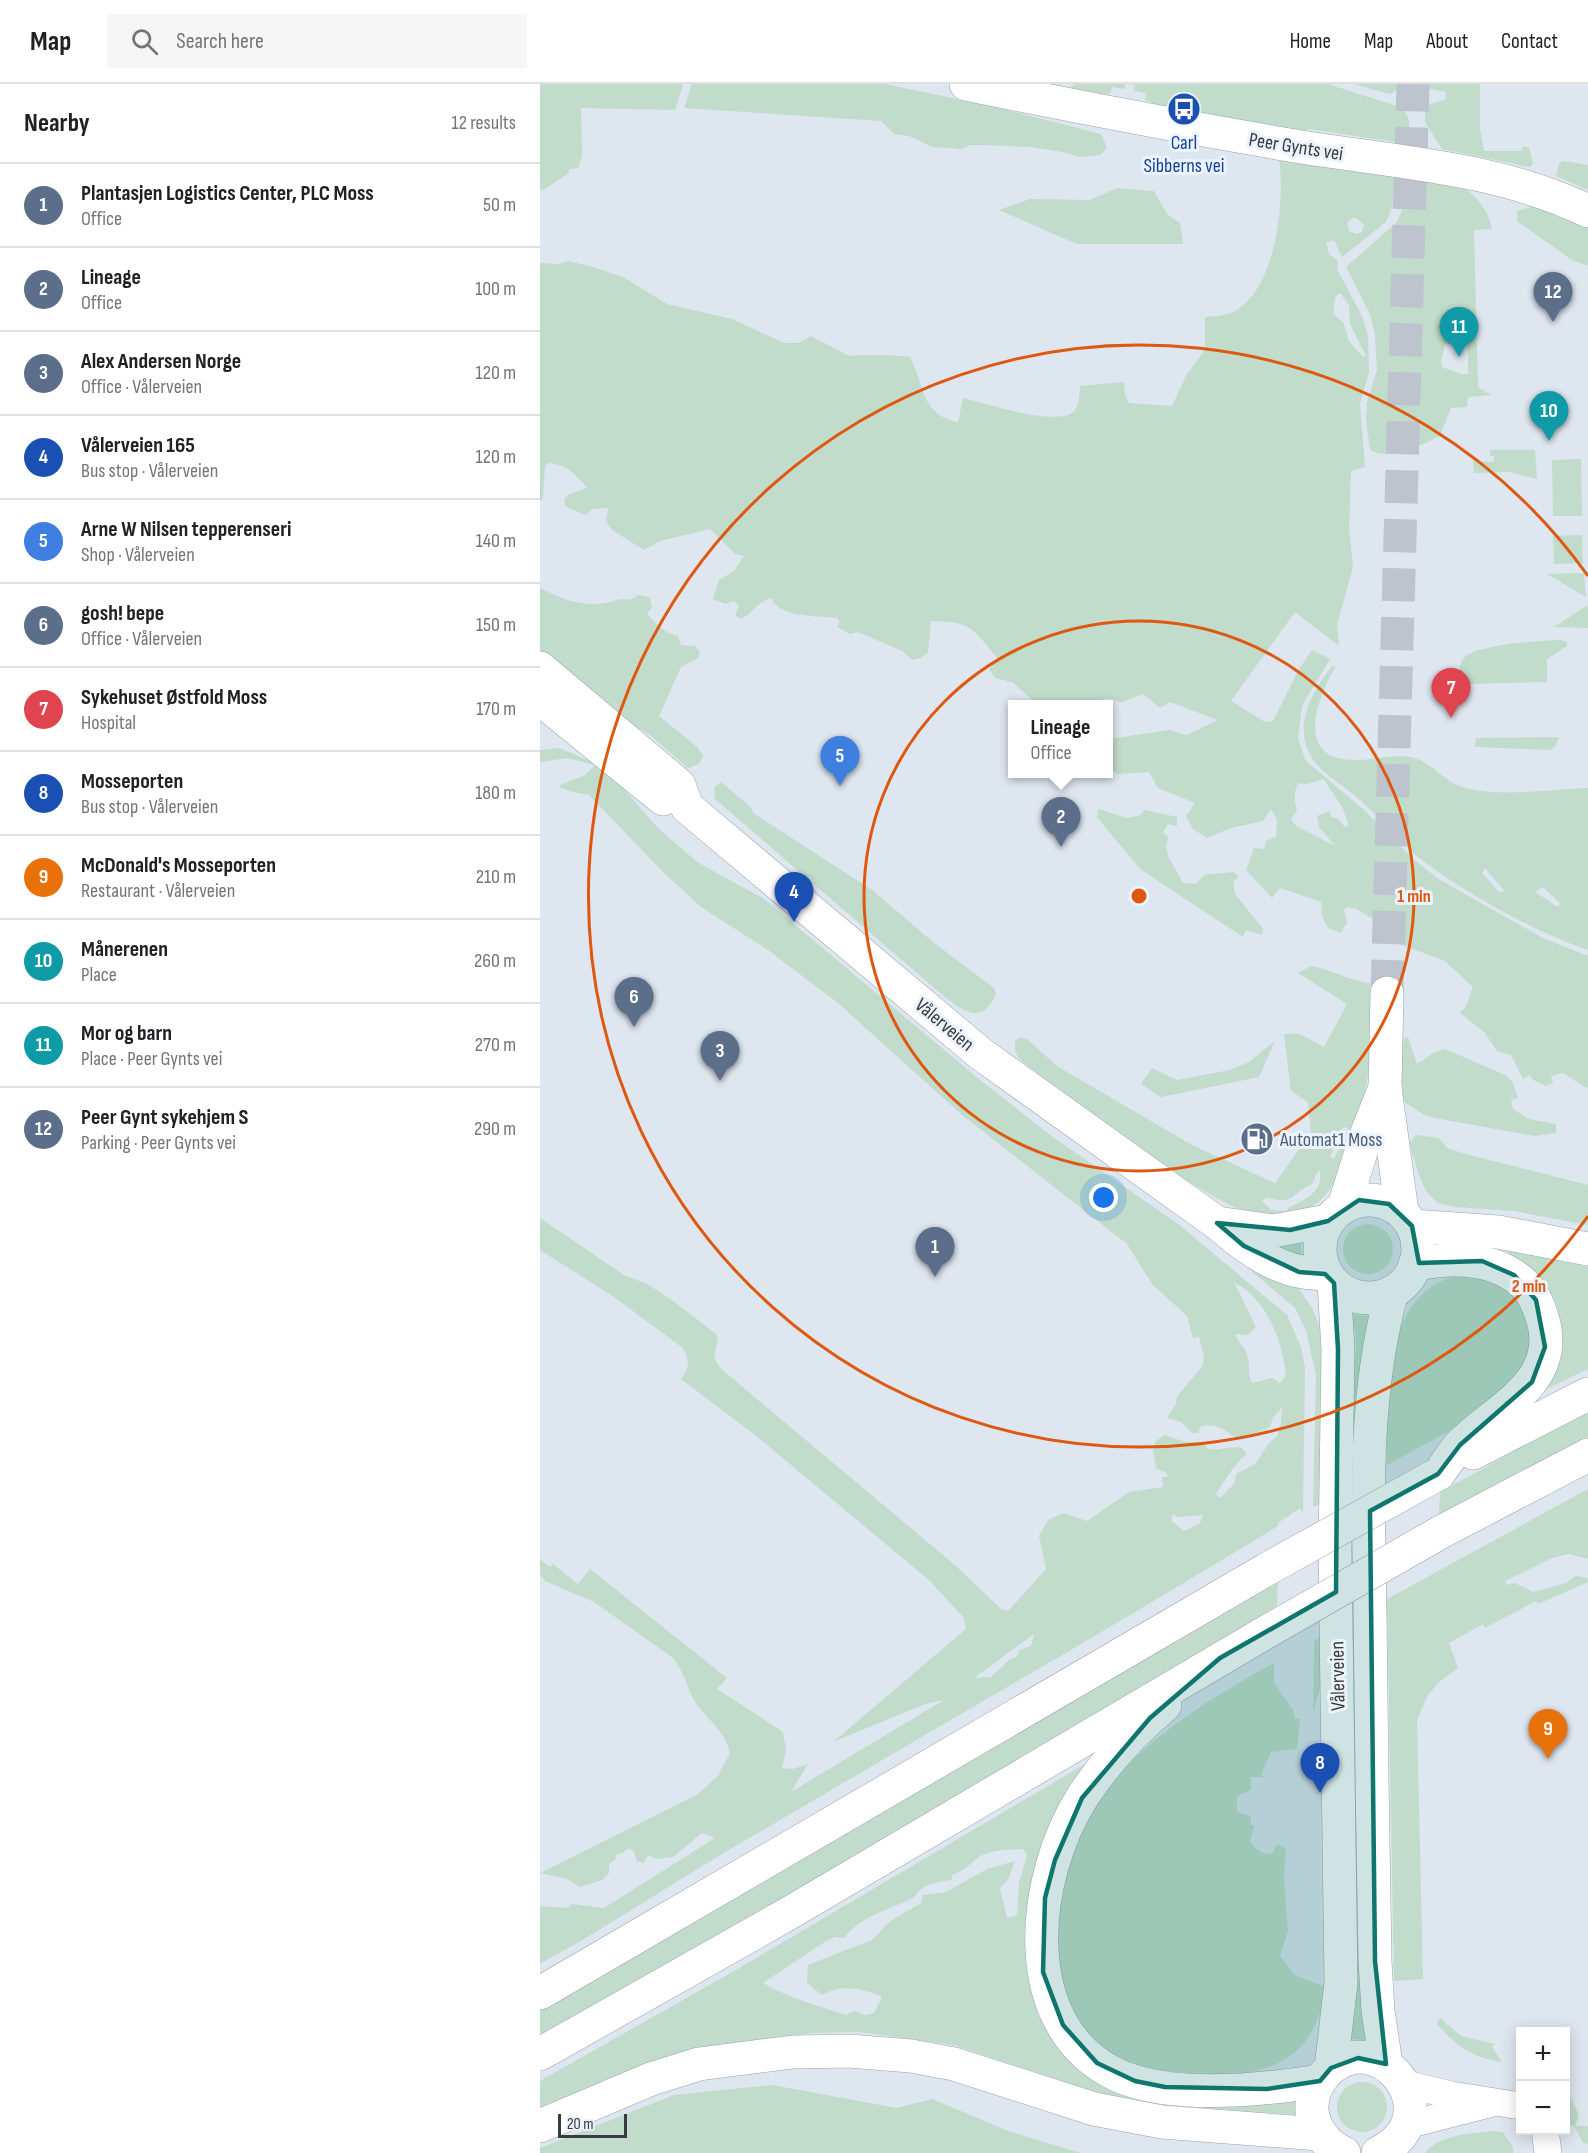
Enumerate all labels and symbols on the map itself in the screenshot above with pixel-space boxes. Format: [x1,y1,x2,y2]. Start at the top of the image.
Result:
bus stop icon: Carl Sibberns vei [1166,91,1202,127]
street label: Peer Gynts vei [1247,128,1345,166]
place label: Carl Sibberns vei [1144,131,1224,178]
pin: 12 [1534,272,1572,322]
pin: 11 [1440,308,1478,357]
pin: 10 [1530,392,1568,441]
pin: 7 [1432,668,1470,718]
pin: 5 [820,736,860,786]
pin: 2 [1042,798,1080,847]
pin: 4 [774,872,814,922]
centre of rings [1129,886,1149,906]
text: 1 min [1397,886,1431,907]
pin: 6 [614,978,653,1027]
street label: Vålerveien [910,993,979,1056]
pin: 3 [700,1032,740,1081]
fuel station icon: Automat1 Moss [1239,1121,1275,1157]
place label: Automat1 Moss [1279,1128,1382,1152]
your location [1089,1183,1118,1212]
pin: 1 [916,1228,954,1277]
text: 2 min [1512,1276,1546,1297]
street label: Vålerveien [1325,1641,1351,1711]
pin: 9 [1528,1710,1568,1759]
pin: 8 [1300,1744,1340,1793]
scale bar [558,2111,627,2138]

